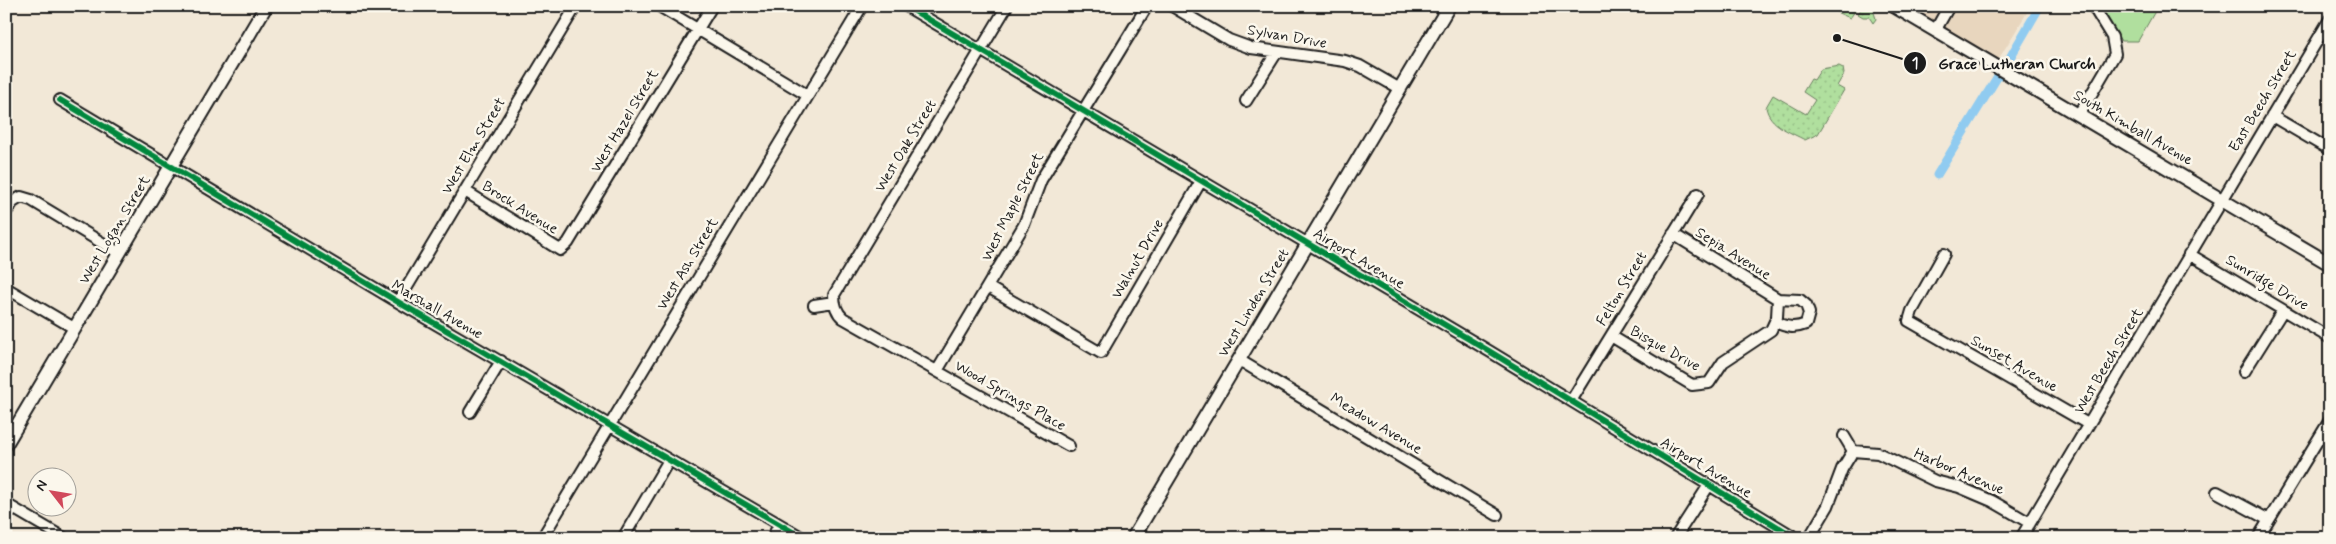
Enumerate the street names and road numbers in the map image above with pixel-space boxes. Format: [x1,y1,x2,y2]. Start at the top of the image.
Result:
street label: Sylvan Drive [1246,20,1329,54]
street label: East Beech Street [2225,46,2301,156]
street label: West Hazel Street [586,65,664,176]
street label: South Kimball Avenue [2070,86,2196,170]
street label: West Elm Street [437,94,511,198]
street label: West Oak Street [871,96,942,196]
street label: West Maple Street [977,149,1049,265]
street label: West Logan Street [75,172,156,289]
street label: Brock Avenue [478,177,562,239]
street label: West Ash Street [653,214,723,314]
street label: Walnut Drive [1107,215,1169,302]
street label: Sepia Avenue [1691,223,1775,285]
street label: Airport Avenue [1309,224,1409,294]
street label: West Linden Street [1214,245,1294,361]
street label: Felton Street [1592,248,1652,330]
street label: Sunridge Drive [2221,250,2312,317]
street label: Marshall Avenue [388,276,487,344]
street label: West Beech Street [2069,304,2149,418]
street label: Bisque Drive [1626,321,1704,377]
street label: Sunset Avenue [1967,331,2061,397]
street label: Wood Springs Place [951,356,1069,436]
street label: Meadow Avenue [1326,389,1426,459]
street label: Airport Avenue [1656,433,1756,503]
street label: Harbor Avenue [1911,444,2007,500]

